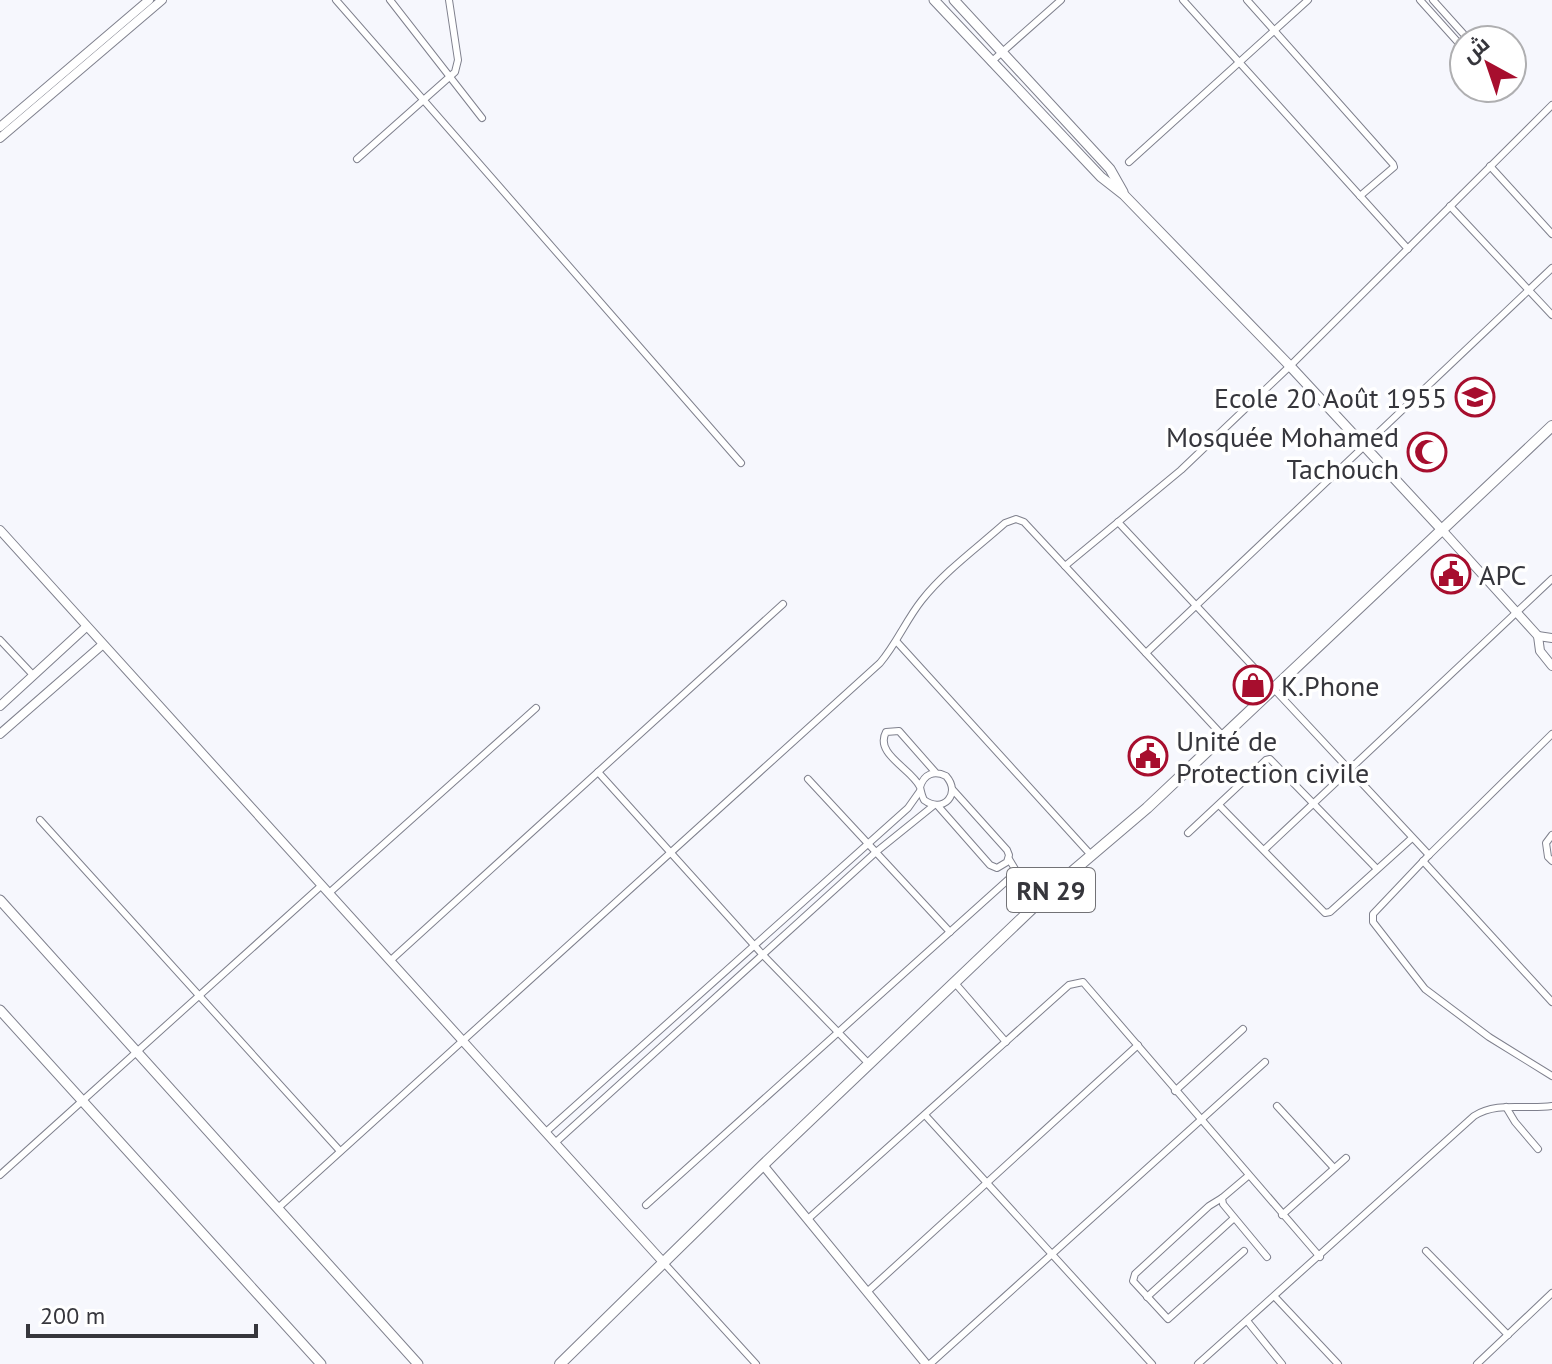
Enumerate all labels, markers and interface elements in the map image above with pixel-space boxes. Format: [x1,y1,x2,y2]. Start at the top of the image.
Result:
north arrow [1448,24,1528,104]
text: ش [1455,29,1495,68]
school or university icon: Ecole 20 Août 1955 [1454,376,1496,418]
place label: Ecole 20 Août 1955 [1214,379,1447,416]
place label: Mosquée Mohamed Tachouch [1166,418,1399,487]
mosque icon: Mosquée Mohamed Tachouch [1406,431,1448,473]
public building icon: APC [1430,553,1472,595]
place label: APC [1479,556,1527,593]
shop icon: K.Phone [1232,664,1274,706]
place label: K.Phone [1281,667,1380,704]
place label: Unité de Protection civile [1176,722,1369,791]
public building icon: Unité de Protection civile [1127,735,1169,777]
road number: RN 29 [1007,868,1095,912]
scale bar [28,1288,256,1338]
text: 200 m [40,1300,105,1331]

